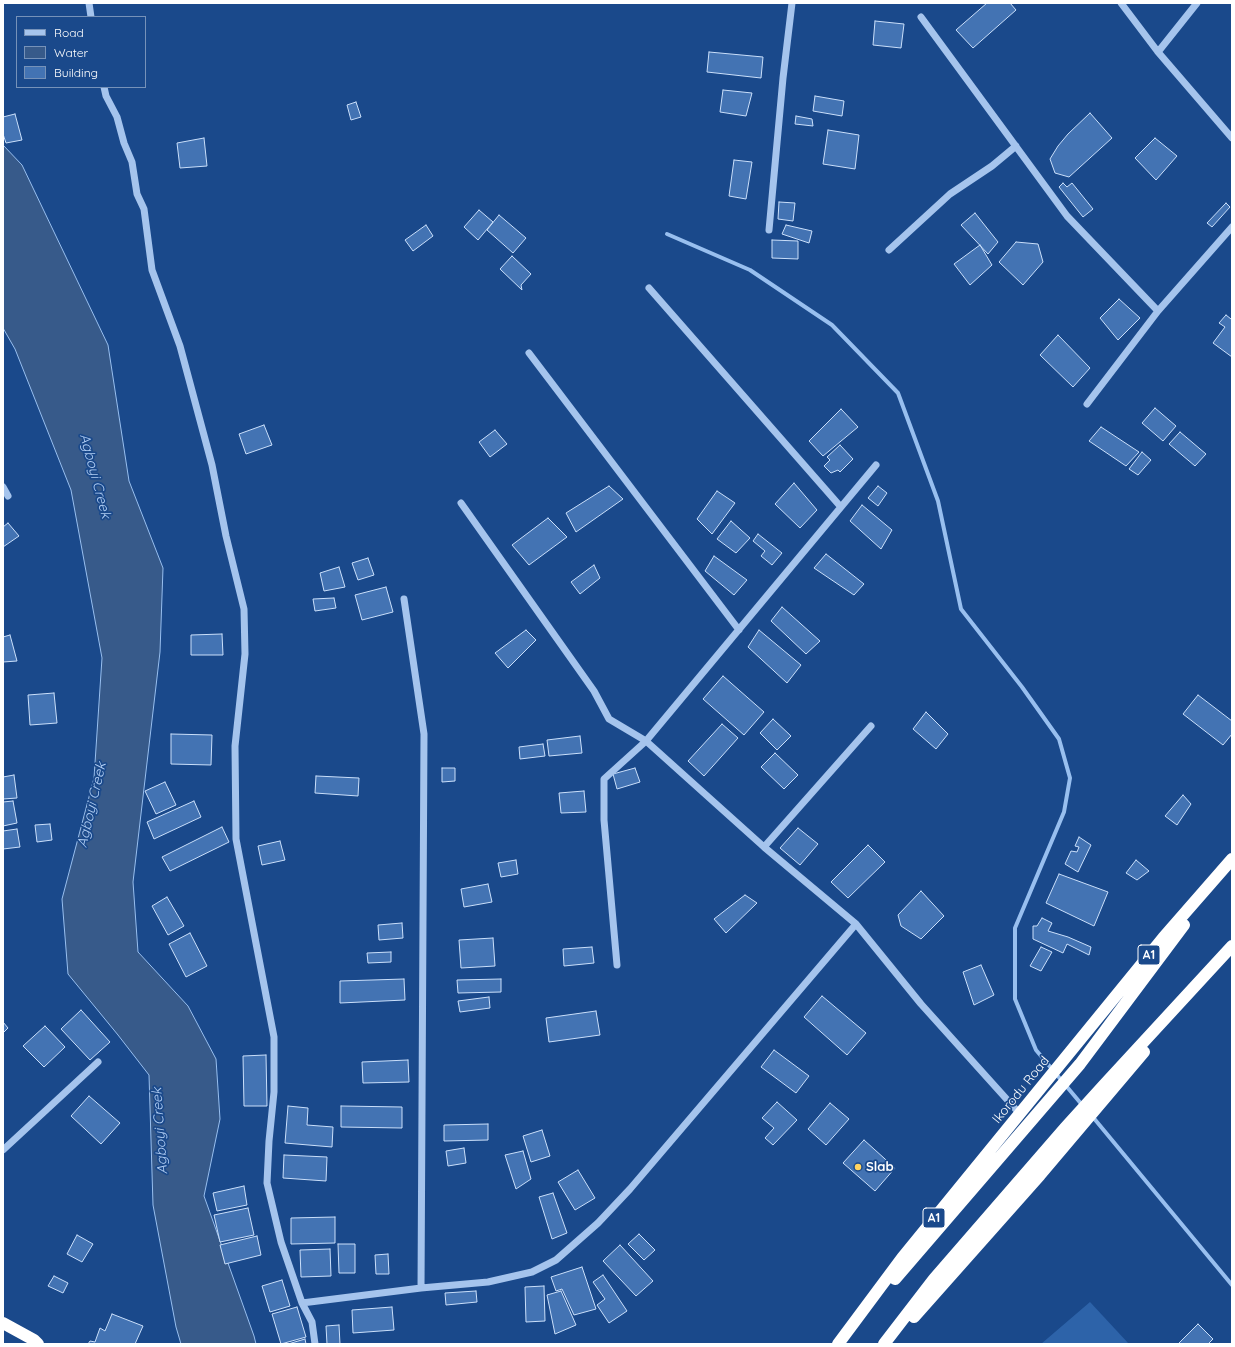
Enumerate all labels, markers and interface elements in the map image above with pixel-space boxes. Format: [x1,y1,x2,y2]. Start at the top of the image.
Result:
legend [16,16,146,88]
text: Road [54,25,84,40]
text: Water [54,45,88,60]
text: Building [54,65,98,80]
water label: Agboyi Creek [76,432,114,520]
water label: Agboyi Creek [74,761,110,849]
road number: A1 [1138,945,1160,965]
street label: Ikorodu Road [989,1053,1053,1127]
water label: Agboyi Creek [149,1087,171,1175]
place label: Slab [866,1159,894,1175]
marker: Slab [853,1162,863,1172]
road number: A1 [923,1208,945,1228]

